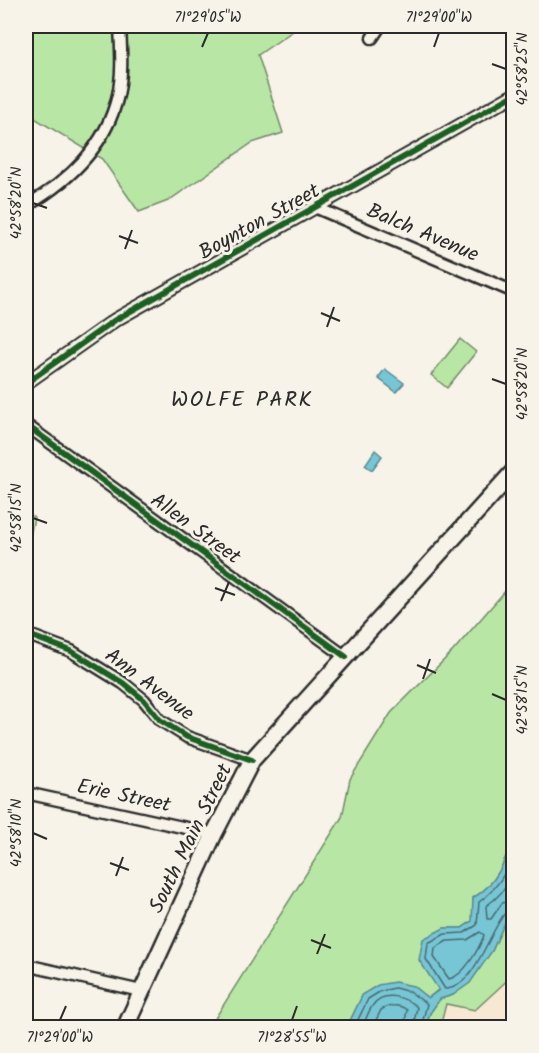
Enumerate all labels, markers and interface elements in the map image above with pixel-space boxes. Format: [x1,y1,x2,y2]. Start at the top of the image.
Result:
text: 71°29'05"W [174,6,242,30]
text: 71°29'00"W [406,6,473,30]
text: 42°58'25"N [511,32,535,106]
text: 42°58'20"N [5,167,29,239]
street label: Boynton Street [193,175,327,269]
street label: Balch Avenue [361,195,484,272]
text: 42°58'20"N [511,348,535,420]
district label: WOLFE PARK [171,383,313,418]
text: 42°58'15"N [5,483,29,553]
street label: Allen Street [143,485,248,574]
street label: Ann Avenue [97,640,202,730]
text: 42°58'15"N [511,665,535,735]
street label: South Main Street [141,757,242,919]
street label: Erie Street [74,770,175,823]
text: 42°58'10"N [5,799,29,867]
text: 71°29'00"W [27,1026,94,1050]
text: 71°28'55"W [257,1026,327,1050]

